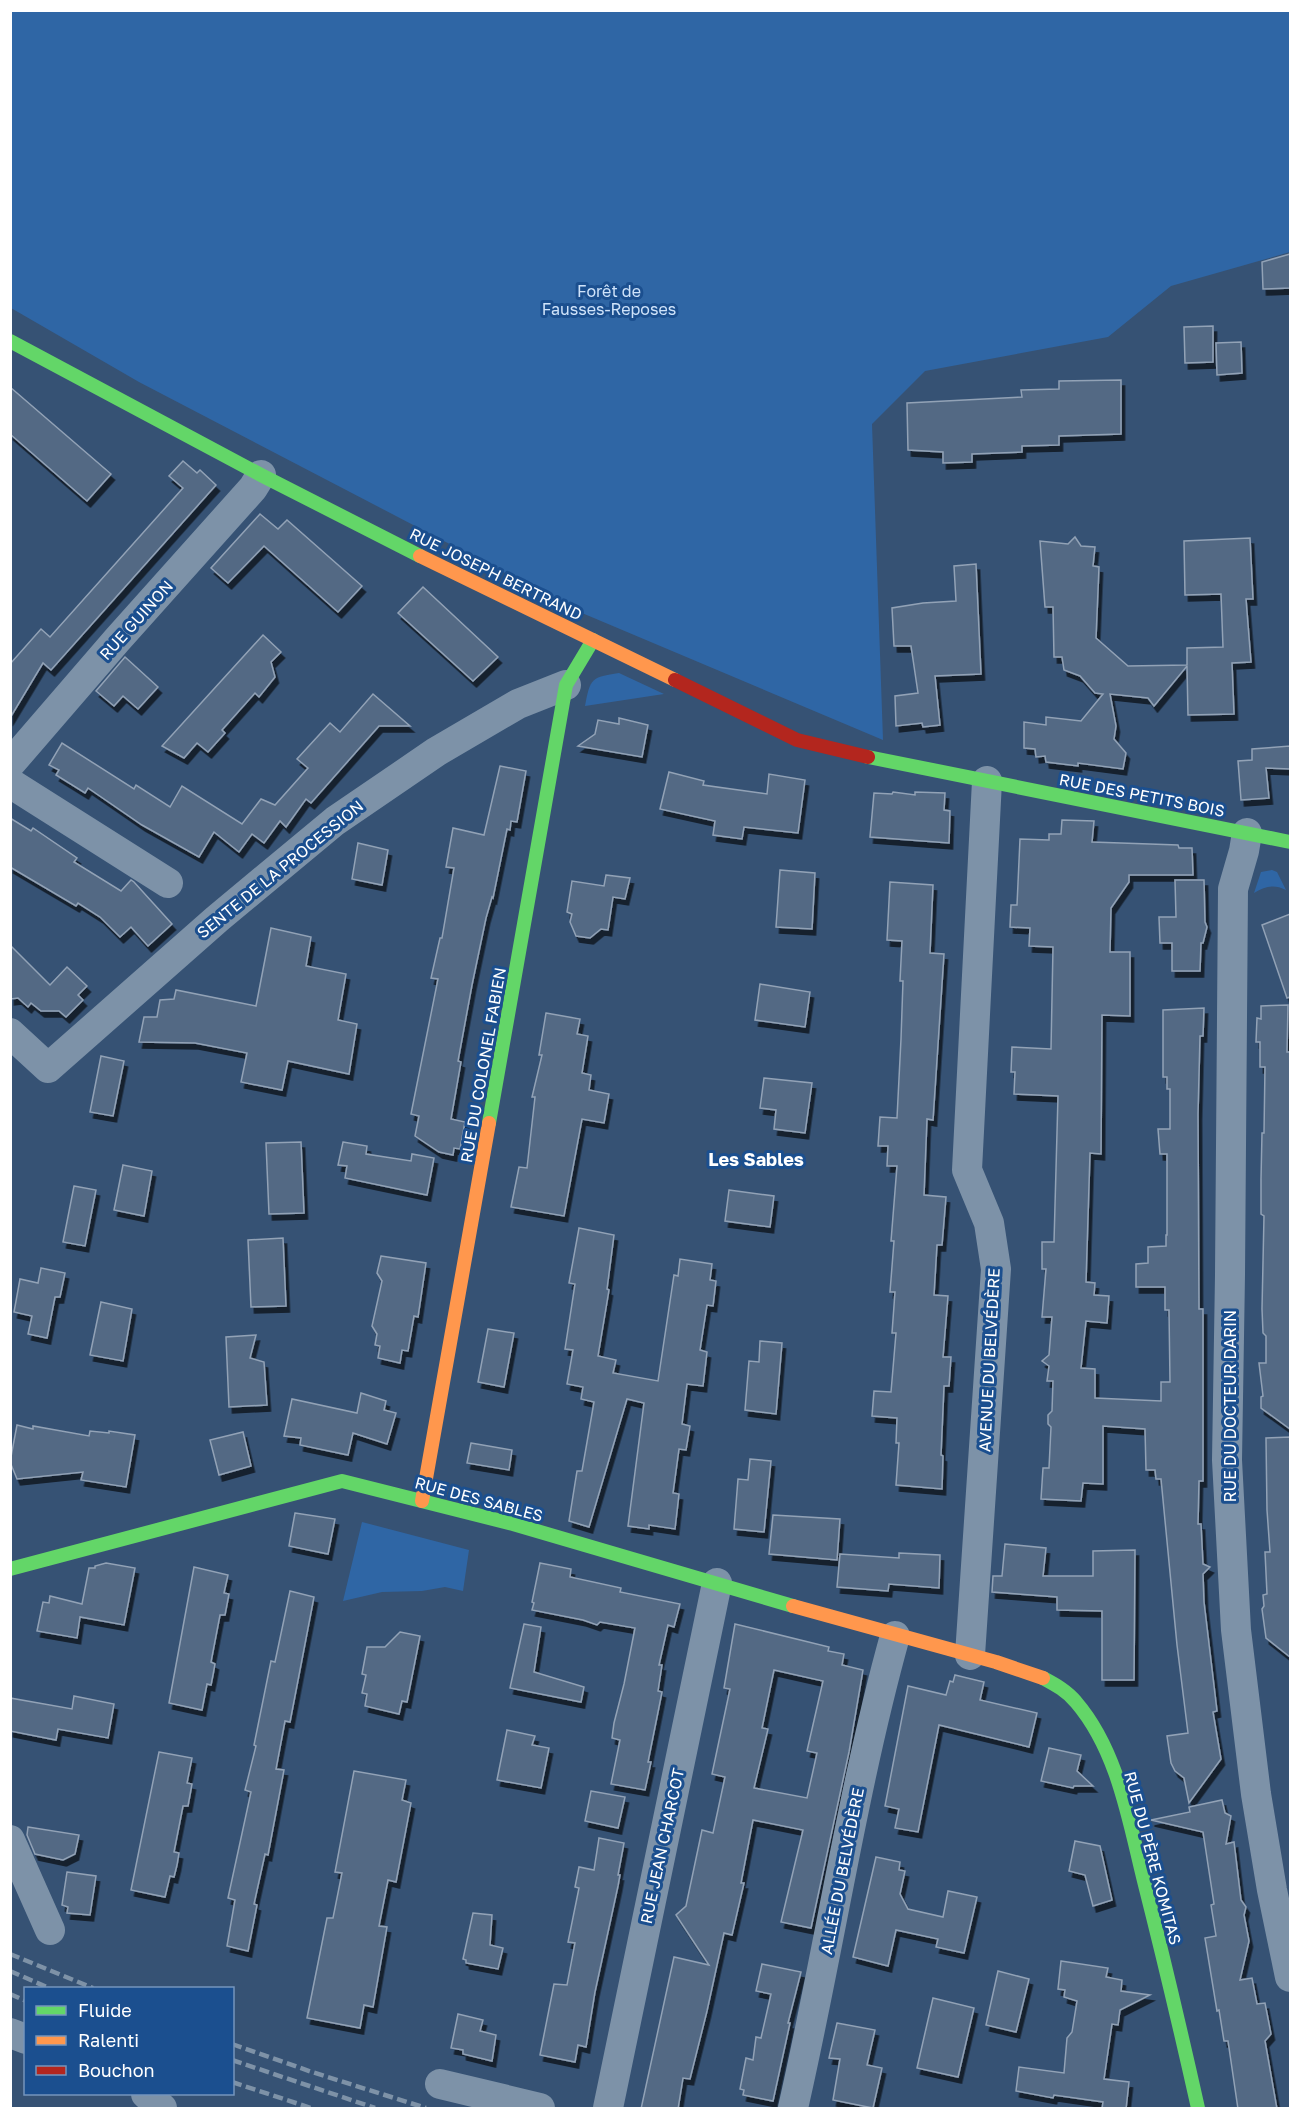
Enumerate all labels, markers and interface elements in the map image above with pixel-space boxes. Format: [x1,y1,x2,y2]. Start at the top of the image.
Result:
park label: Forêt de Fausses-Reposes [542,281,676,319]
street label: RUE JOSEPH BERTRAND [406,523,586,625]
street label: RUE GUINON [95,576,177,664]
street label: RUE DES PETITS BOIS [1057,769,1227,821]
street label: SENTE DE LA PROCESSION [193,796,367,942]
street label: RUE DU COLONEL FABIEN [456,966,510,1164]
district label: Les Sables [708,1148,804,1170]
street label: AVENUE DU BELVÉDÈRE [974,1267,1004,1453]
street label: RUE DU DOCTEUR DARIN [1220,1310,1240,1502]
street label: RUE DES SABLES [413,1472,545,1526]
street label: RUE JEAN CHARCOT [636,1766,688,1926]
street label: RUE DU PÈRE KOMITAS [1120,1769,1186,1947]
street label: ALLÉE DU BELVÉDÈRE [816,1786,868,1956]
legend [24,1987,234,2095]
text: Fluide [78,1999,132,2021]
text: Ralenti [78,2029,139,2051]
text: Bouchon [78,2059,155,2081]

